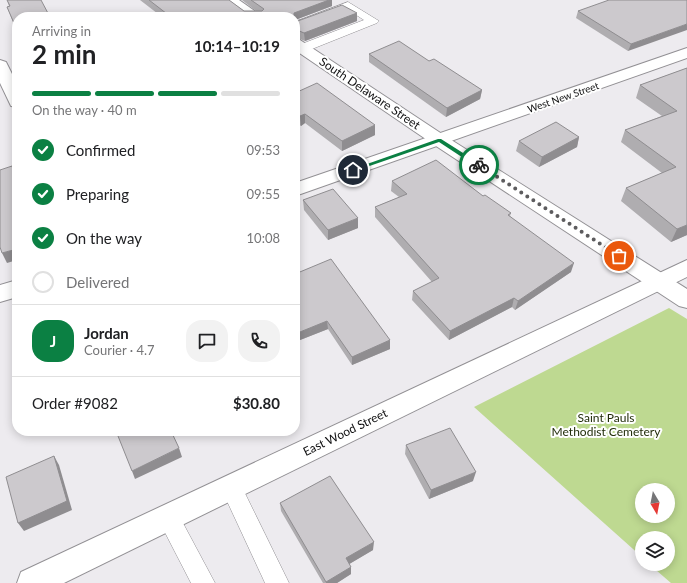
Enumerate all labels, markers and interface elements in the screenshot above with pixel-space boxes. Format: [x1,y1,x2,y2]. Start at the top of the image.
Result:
text: Arriving in [32,23,91,39]
text: 10:14–10:19 [194,37,280,55]
text: 2 min [32,38,96,70]
street label: South Delaware Street [317,54,424,133]
street label: West New Street [526,79,601,115]
text: On the way · 40 m [32,102,137,118]
icon: check [32,139,54,161]
text: Confirmed [66,141,135,159]
text: 09:53 [247,142,280,158]
courier [459,145,499,185]
pin [336,153,370,187]
icon: bike [468,154,490,176]
icon: home [342,159,364,181]
icon: check [32,183,54,205]
text: Preparing [66,185,129,203]
text: 09:55 [247,186,280,202]
icon: check [32,227,54,249]
text: On the way [66,229,142,247]
text: 10:08 [247,230,280,246]
pin [602,239,636,273]
icon: bag [608,245,630,267]
text: Delivered [66,273,129,291]
button: chat [186,320,228,362]
button: phone [238,320,280,362]
text: Jordan [84,324,129,342]
text: J [50,332,56,350]
text: Courier · 4.7 [84,342,155,358]
text: Order #9082 [32,394,118,412]
text: $30.80 [233,394,280,412]
street label: East Wood Street [300,405,390,459]
park label: Saint Pauls Methodist Cemetery [552,410,661,439]
north arrow [635,483,675,523]
map controls [635,483,675,571]
button: layers [635,531,675,571]

